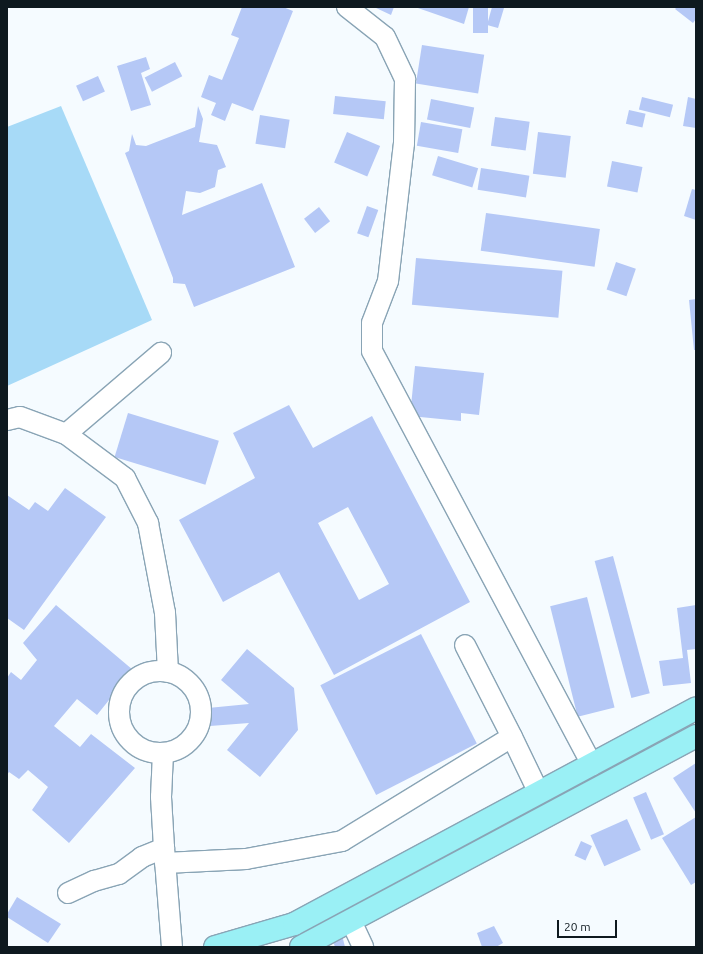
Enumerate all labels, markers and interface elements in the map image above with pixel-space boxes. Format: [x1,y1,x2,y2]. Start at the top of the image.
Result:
scale bar [559,912,619,938]
text: 20 m [564,920,591,933]

